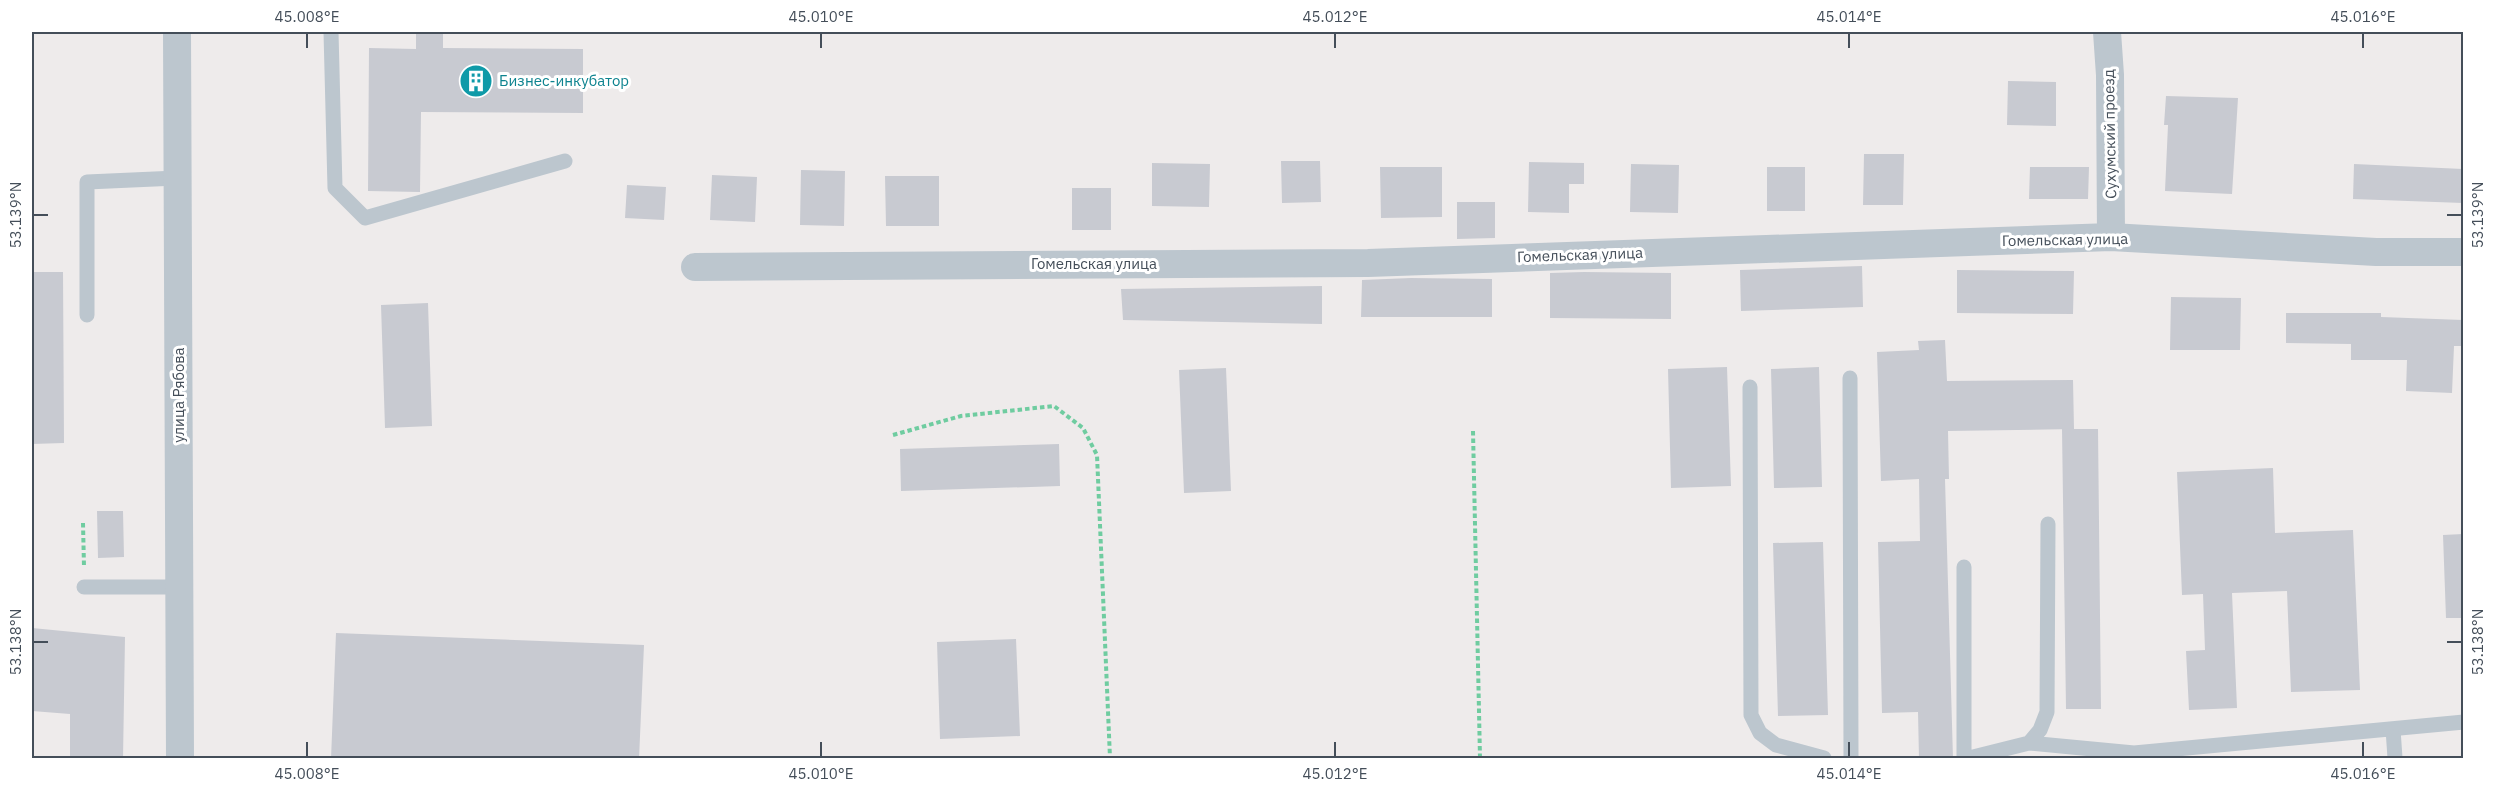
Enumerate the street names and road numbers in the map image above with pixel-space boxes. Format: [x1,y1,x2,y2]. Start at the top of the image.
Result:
street label: Сухумский проезд [2099,69,2120,199]
street label: Гомельская улица [2002,229,2128,250]
street label: Гомельская улица [1517,243,1643,266]
street label: Гомельская улица [1031,254,1157,273]
street label: улица Рябова [169,347,188,443]

